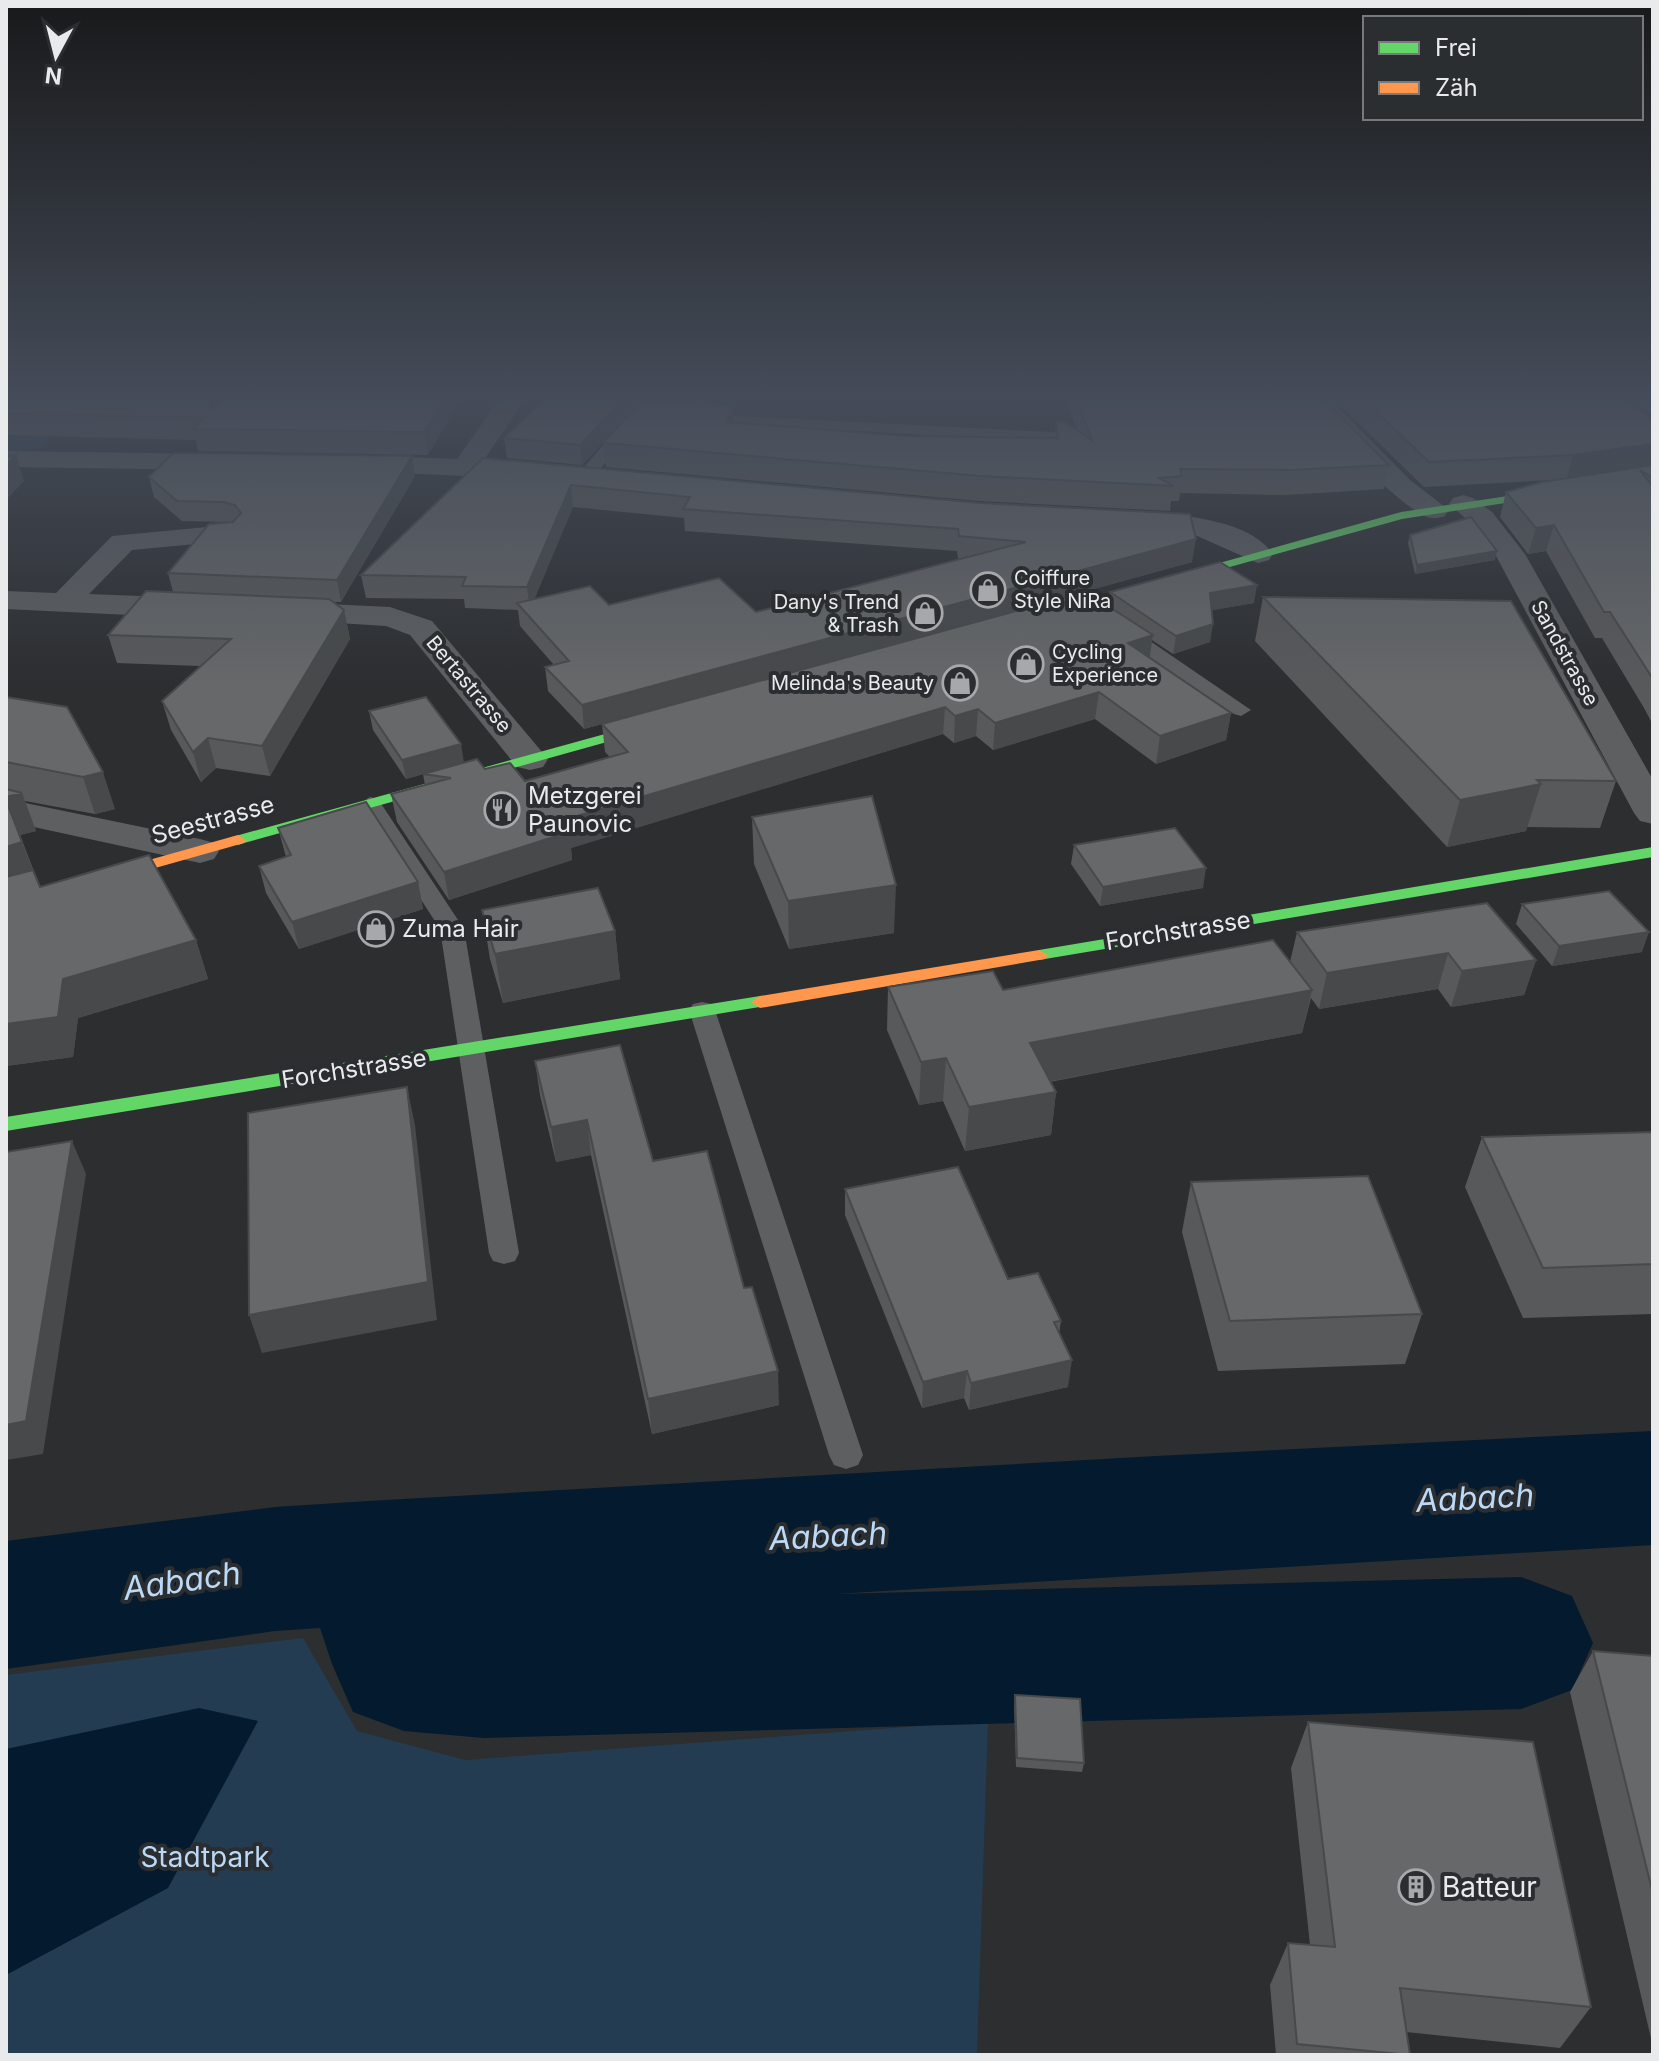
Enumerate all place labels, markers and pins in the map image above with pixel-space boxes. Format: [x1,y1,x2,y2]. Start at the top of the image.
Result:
place label: Coiffure Style NiRa [1014,566,1111,613]
shop icon: Coiffure Style NiRa [969,571,1007,609]
place label: Dany's Trend & Trash [774,590,899,637]
shop icon: Dany's Trend & Trash [906,594,944,632]
place label: Cycling Experience [1052,640,1158,687]
shop icon: Cycling Experience [1007,645,1045,683]
shop icon: Melinda's Beauty [941,664,979,702]
place label: Melinda's Beauty [771,671,934,695]
place label: Metzgerei Paunovic [528,781,642,838]
restaurant icon: Metzgerei Paunovic [483,791,521,829]
shop icon: Zuma Hair [357,910,395,948]
place label: Zuma Hair [402,914,519,943]
building icon: Batteur [1397,1868,1435,1906]
place label: Batteur [1442,1870,1537,1904]

